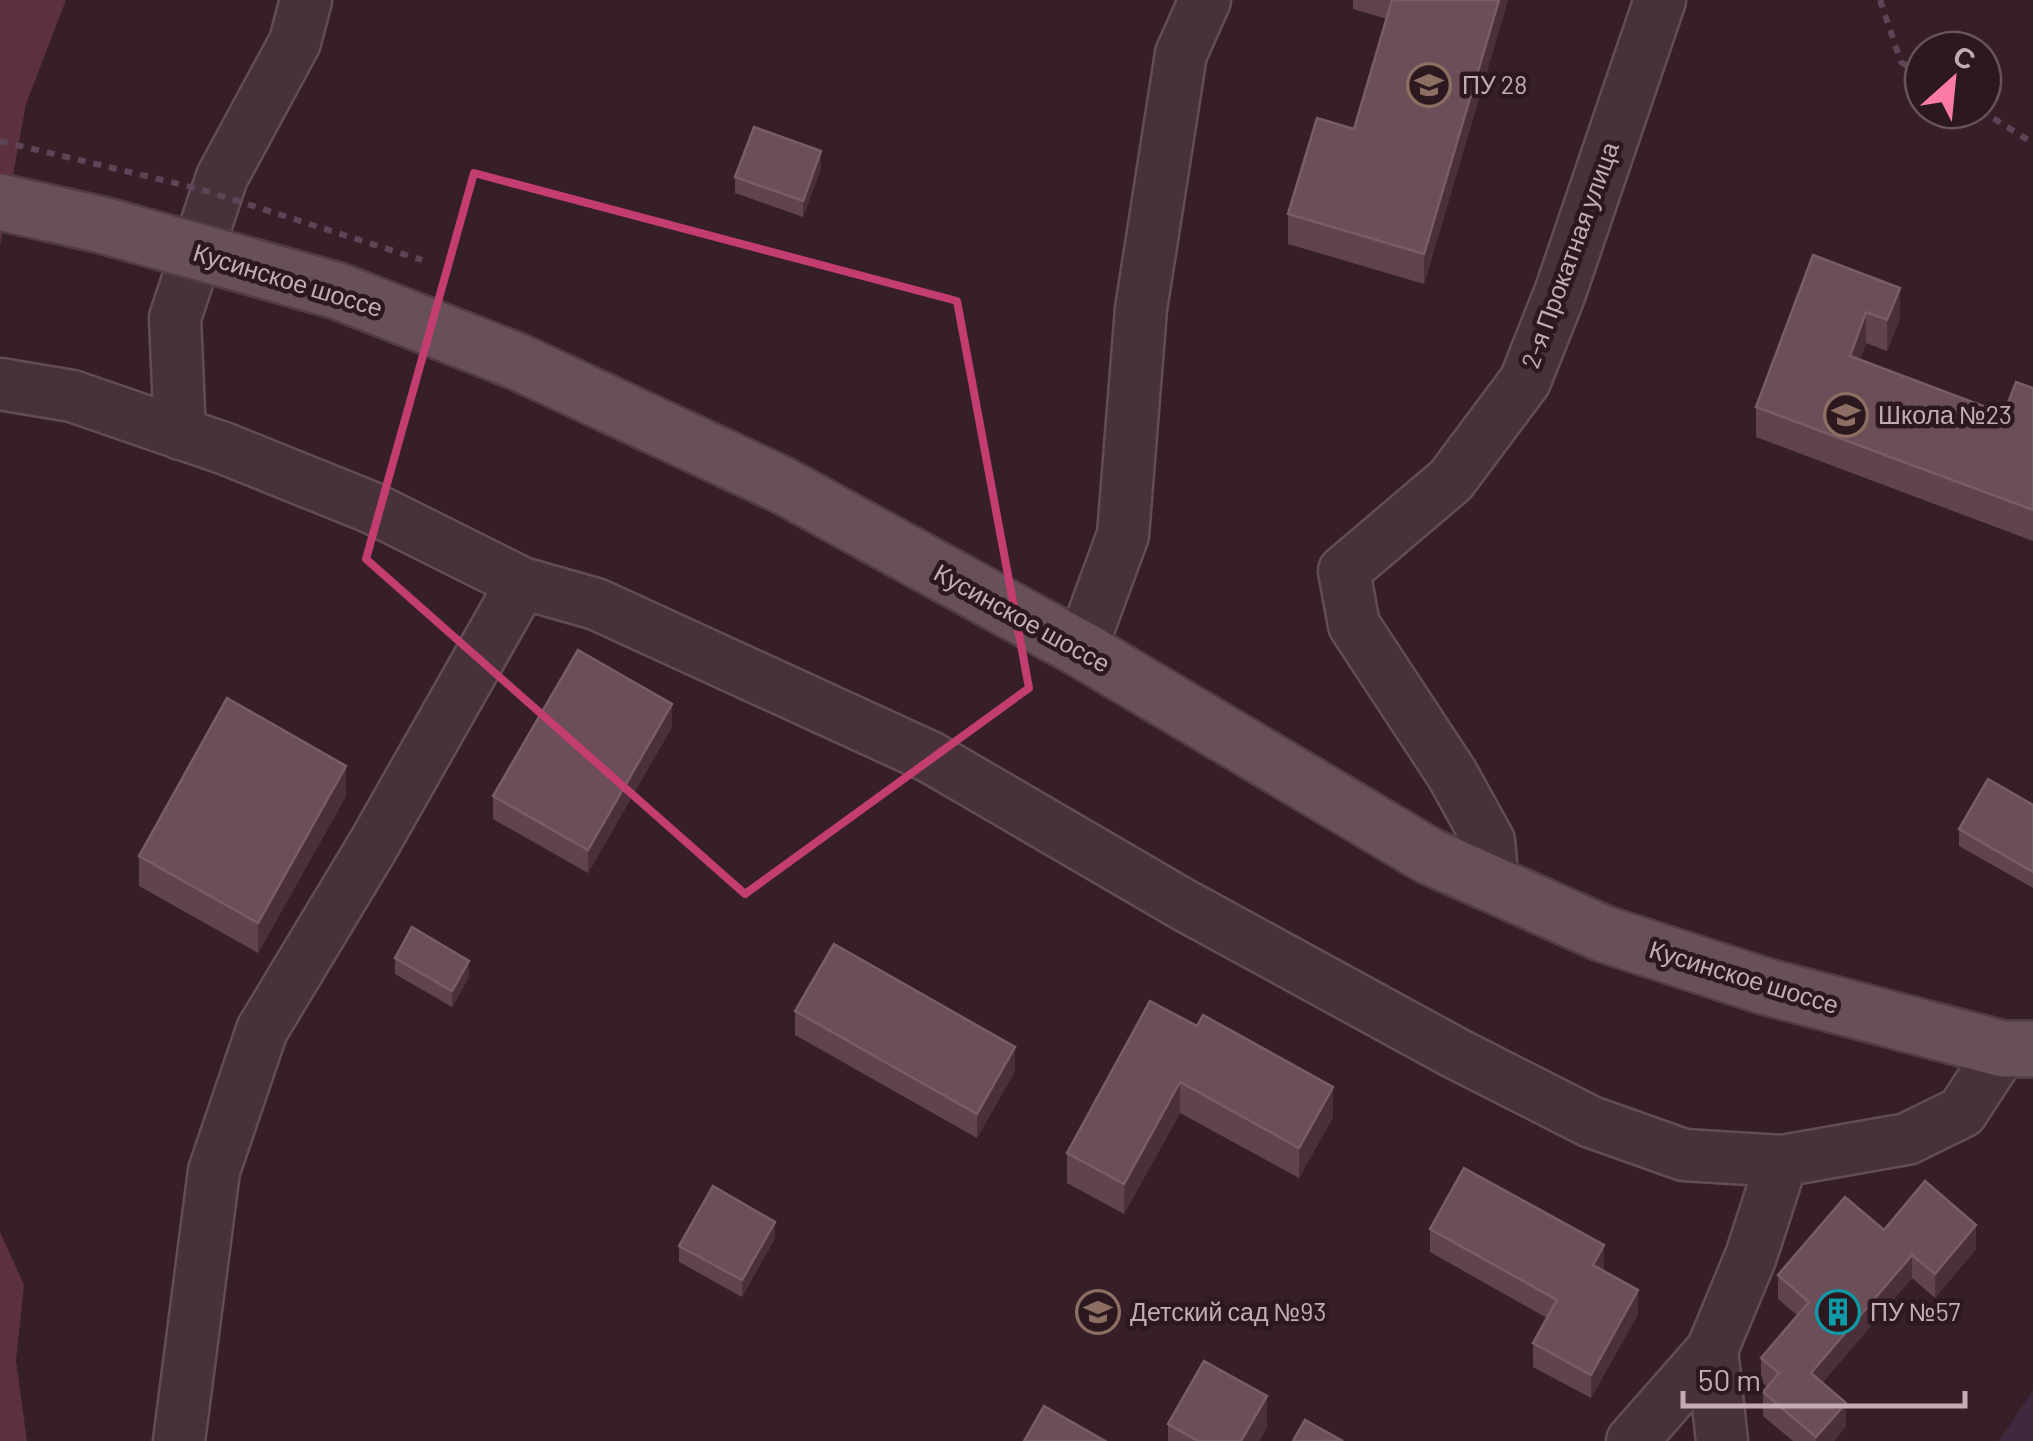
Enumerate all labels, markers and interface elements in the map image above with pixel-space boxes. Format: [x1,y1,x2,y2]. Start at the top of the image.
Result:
north arrow [1903,30,2003,130]
text: С [1948,37,1982,77]
school or university icon: ПУ 28 [1406,62,1452,108]
place label: ПУ 28 [1462,69,1527,99]
street label: 2-я Прокатная улица [1514,137,1624,372]
street label: Кусинское шоссе [190,236,387,322]
school or university icon: Школа №23 [1823,392,1869,438]
place label: Школа №23 [1878,399,2012,429]
street label: Кусинское шоссе [929,556,1116,678]
street label: Кусинское шоссе [1646,933,1843,1019]
school or university icon: Детский сад №93 [1075,1289,1121,1335]
building icon: ПУ №57 [1815,1289,1861,1335]
place label: Детский сад №93 [1130,1296,1326,1326]
place label: ПУ №57 [1870,1296,1961,1326]
scale bar [1683,1346,1966,1408]
text: 50 m [1698,1361,1761,1397]

